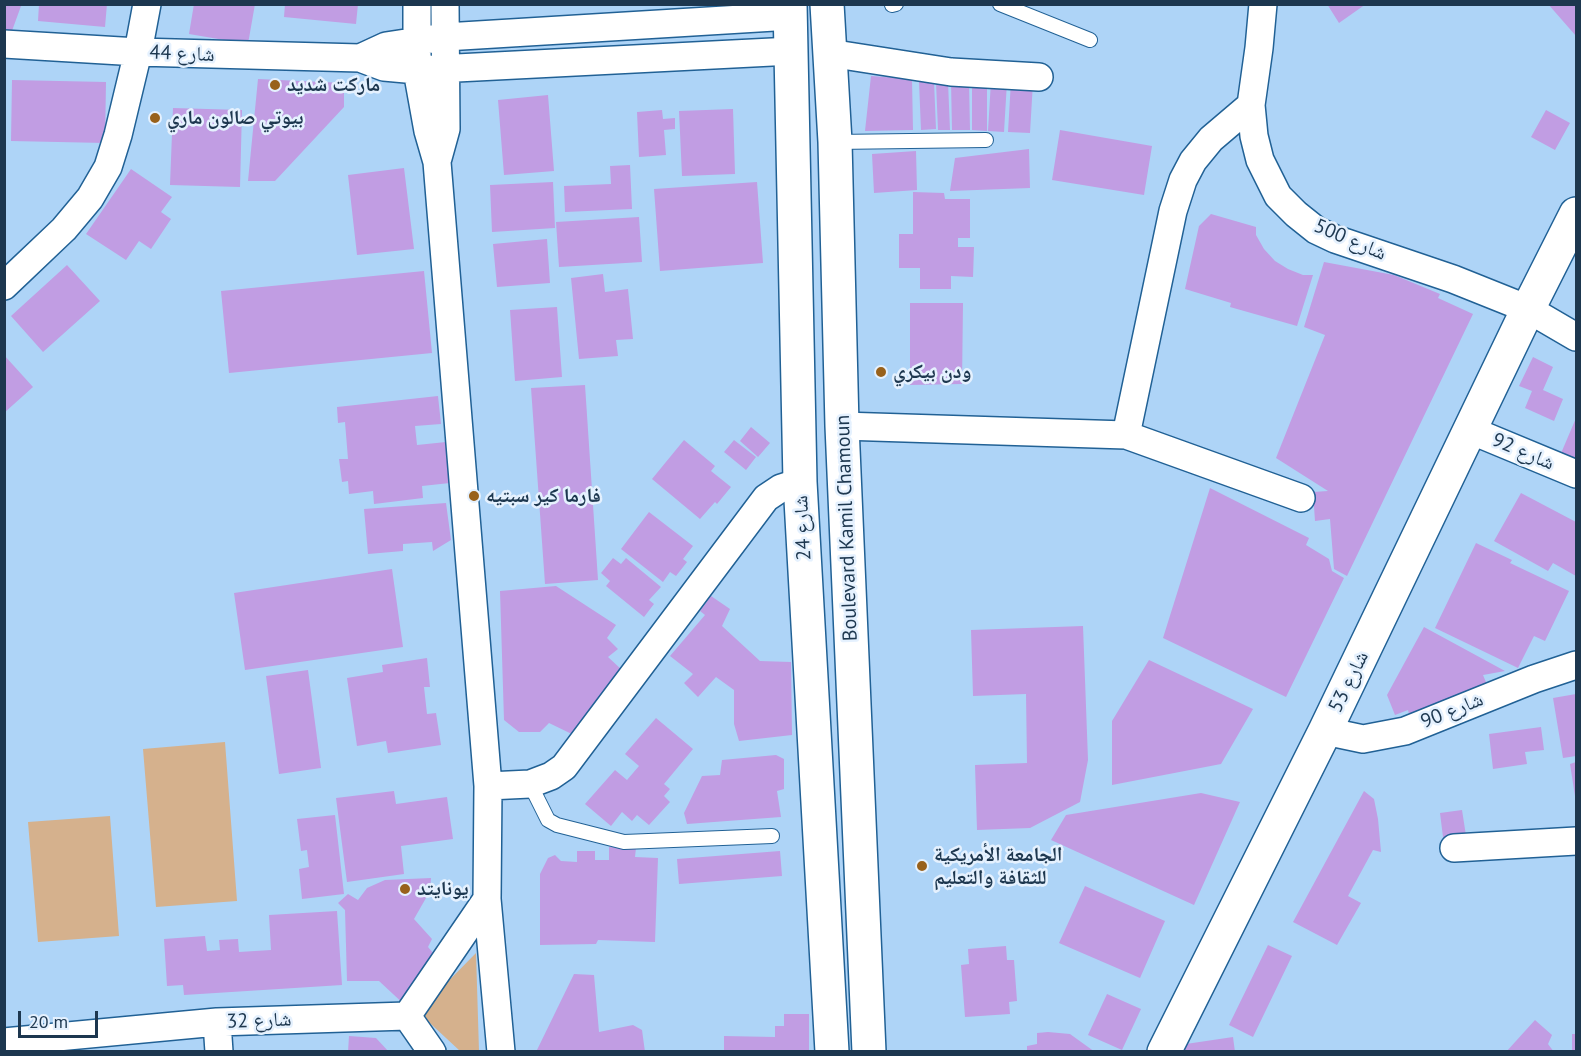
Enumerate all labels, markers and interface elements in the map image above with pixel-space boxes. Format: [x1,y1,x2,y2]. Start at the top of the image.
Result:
street label: شارع 44 [149,41,215,67]
place label: ماركت شديد [287,73,380,97]
marker: ماركت شديد [268,78,282,92]
place label: بيوتي صالون ماري [167,106,304,130]
marker: بيوتي صالون ماري [148,111,162,125]
street label: شارع 500 [1310,214,1390,266]
place label: ودن بيكري [893,360,971,384]
marker: ودن بيكري [874,365,888,379]
street label: Boulevard Kamil Chamoun [831,414,863,642]
street label: شارع 92 [1488,428,1558,476]
place label: فارما كير سبتيه [486,484,601,508]
marker: فارما كير سبتيه [467,489,481,503]
street label: شارع 24 [789,495,817,561]
street label: شارع 53 [1324,647,1374,717]
street label: شارع 90 [1417,688,1487,734]
place label: الجامعة الأمريكية للثقافة والتعليم [934,843,1062,890]
marker: الجامعة الأمريكية للثقافة والتعليم [915,859,929,873]
place label: يونايتد [417,877,469,901]
marker: يونايتد [398,882,412,896]
scale bar [21,999,100,1037]
street label: شارع 32 [226,1008,292,1034]
text: 20 m [29,1010,68,1033]

